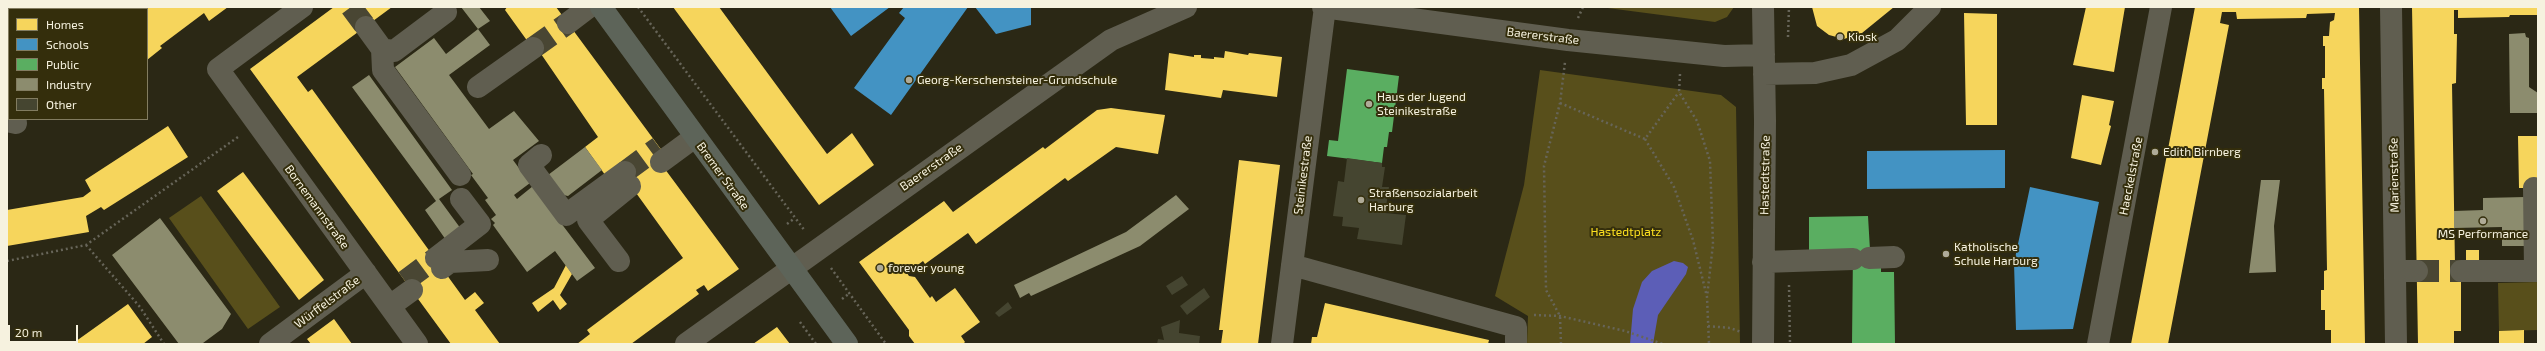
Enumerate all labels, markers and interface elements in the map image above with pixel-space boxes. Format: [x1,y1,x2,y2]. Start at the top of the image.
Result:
legend [8,8,148,120]
text: Homes [46,17,84,31]
street label: Baererstraße [1506,24,1580,48]
place label: Kiosk [1848,30,1877,44]
marker: Kiosk [1835,32,1845,42]
text: Schools [46,37,89,51]
text: Public [46,57,79,71]
place label: Georg-Kerschensteiner-Grundschule [917,73,1117,87]
marker: Georg-Kerschensteiner-Grundschule [904,75,914,85]
text: Industry [46,77,92,91]
place label: Haus der Jugend Steinikestraße [1377,90,1466,118]
text: Other [46,97,77,111]
marker: Haus der Jugend Steinikestraße [1364,99,1374,109]
street label: Steinikestraße [1291,135,1315,215]
street label: Hastedtstraße [1757,135,1773,215]
street label: Haeckelstraße [2116,136,2146,216]
street label: Marienstraße [2386,137,2402,213]
street label: Bremer Straße [694,139,752,213]
street label: Baererstraße [897,140,965,194]
place label: Edith Birnberg [2163,145,2241,159]
marker: Edith Birnberg [2150,147,2160,157]
street label: Bornemannstraße [282,162,352,252]
place label: Straßensozialarbeit Harburg [1369,186,1478,214]
marker: Straßensozialarbeit Harburg [1356,195,1366,205]
marker: MS Performance [2478,216,2488,226]
park label: Hastedtplatz [1591,225,1661,239]
place label: MS Performance [2438,227,2528,241]
place label: Katholische Schule Harburg [1954,240,2038,268]
marker: Katholische Schule Harburg [1941,249,1951,259]
place label: forever young [888,261,964,275]
marker: forever young [875,263,885,273]
street label: Würffelstraße [292,273,362,331]
scale bar [10,317,80,343]
text: 20 m [15,325,42,339]

